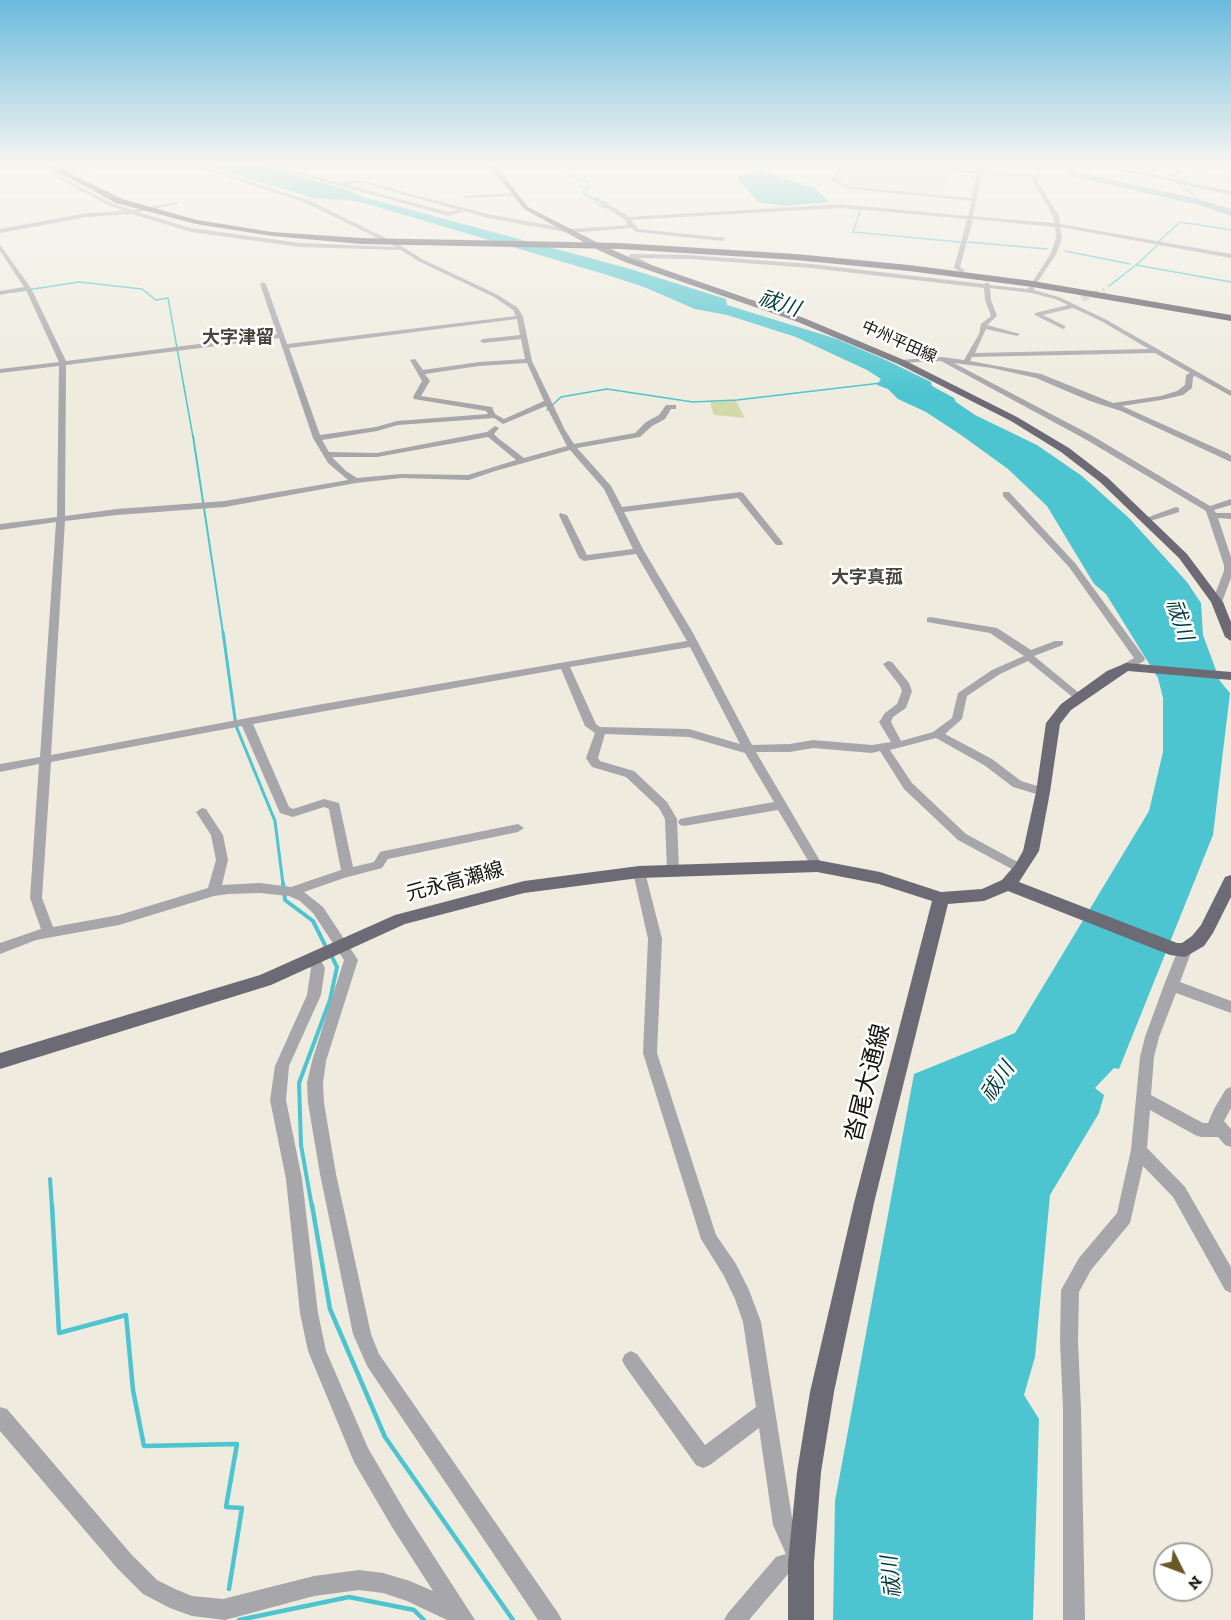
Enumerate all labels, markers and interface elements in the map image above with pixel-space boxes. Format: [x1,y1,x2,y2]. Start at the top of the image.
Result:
water label: 祓川 [755,286,803,322]
street label: 中州平田線 [859,317,939,367]
district label: 大字津留 [202,327,274,349]
district label: 大字真菰 [831,567,903,589]
water label: 祓川 [1160,596,1198,644]
street label: 元永高瀬線 [404,857,506,907]
street label: 沓尾大通線 [840,1021,896,1145]
water label: 祓川 [976,1058,1020,1106]
north arrow [1153,1542,1213,1602]
water label: 祓川 [877,1555,907,1599]
text: N [1184,1572,1206,1594]

